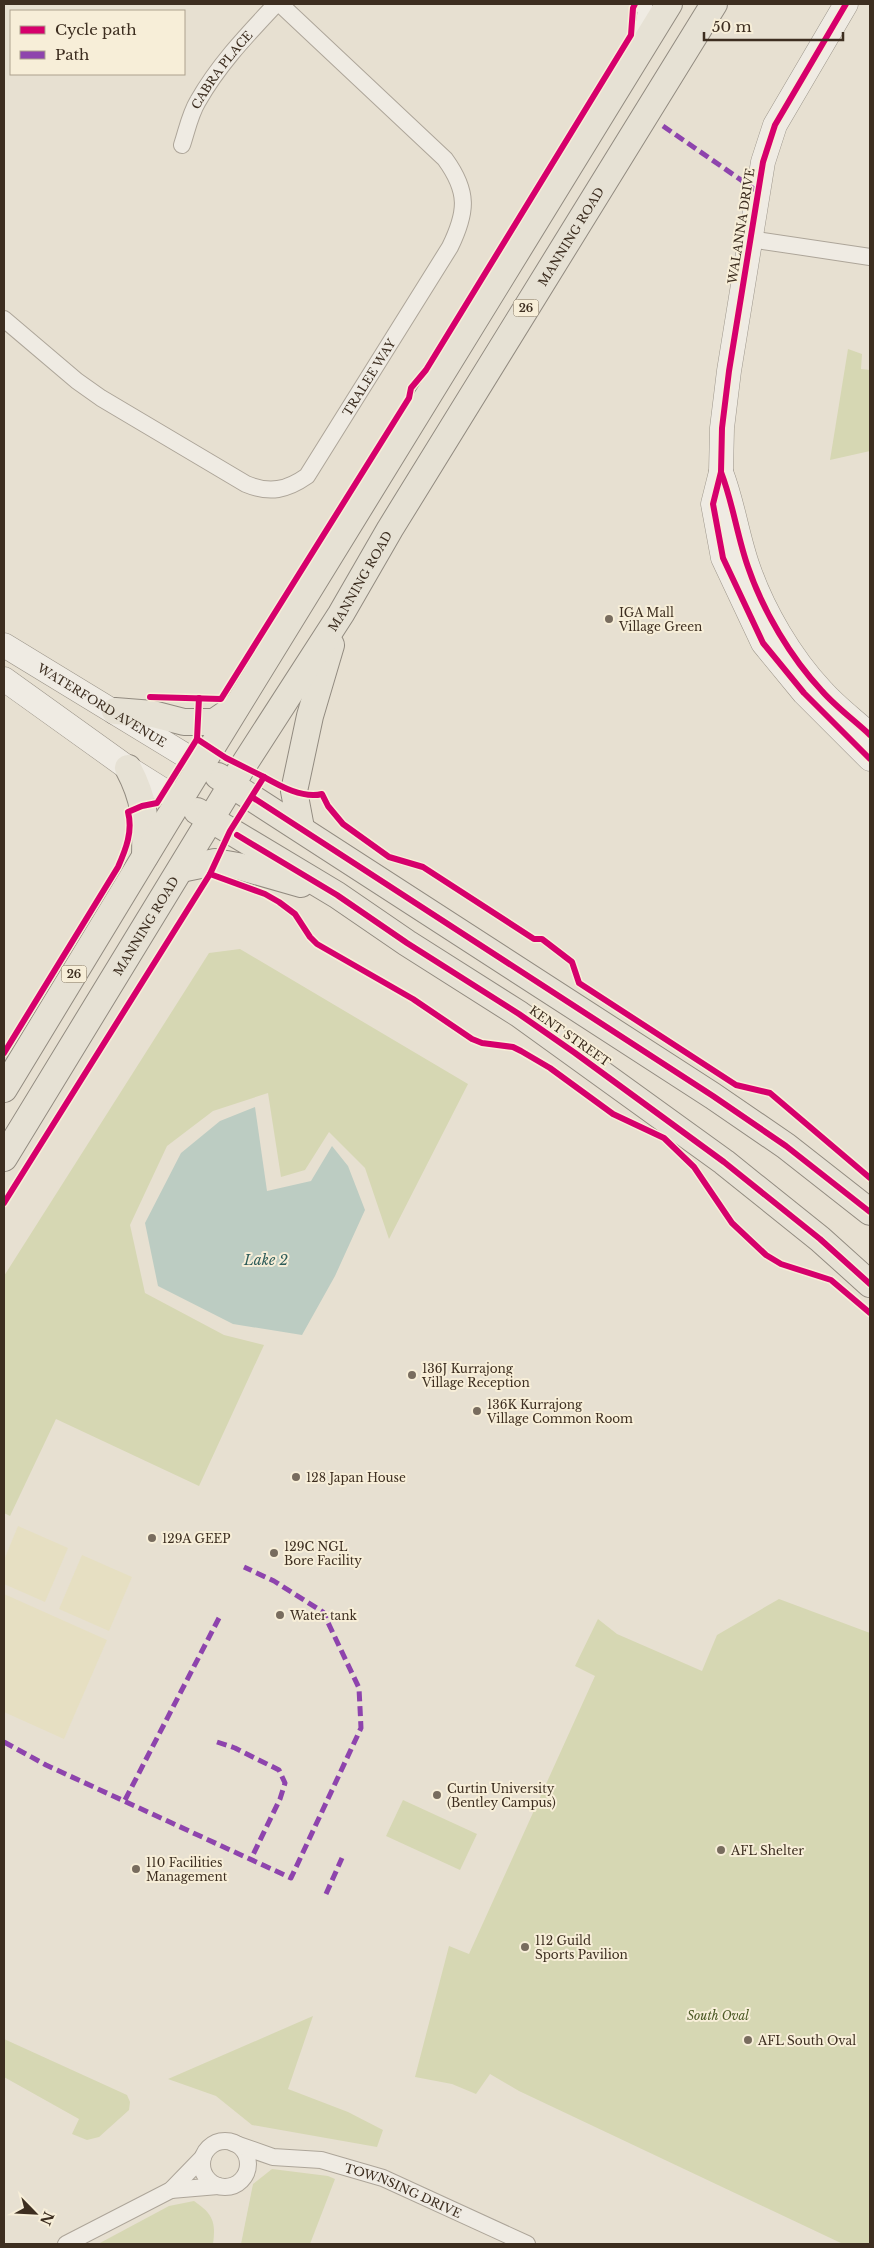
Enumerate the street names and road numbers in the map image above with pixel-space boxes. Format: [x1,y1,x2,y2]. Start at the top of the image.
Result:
street label: CABRA PLACE [188,27,255,112]
street label: WALANNA DRIVE [724,167,758,286]
street label: MANNING ROAD [534,184,607,289]
road number: 26 [514,300,538,316]
street label: TRALEE WAY [339,336,398,419]
street label: MANNING ROAD [325,528,395,634]
street label: WATERFORD AVENUE [34,659,170,750]
street label: MANNING ROAD [110,873,182,978]
road number: 26 [62,966,86,982]
street label: KENT STREET [527,1002,614,1070]
street label: TOWNSING DRIVE [343,2160,464,2221]

